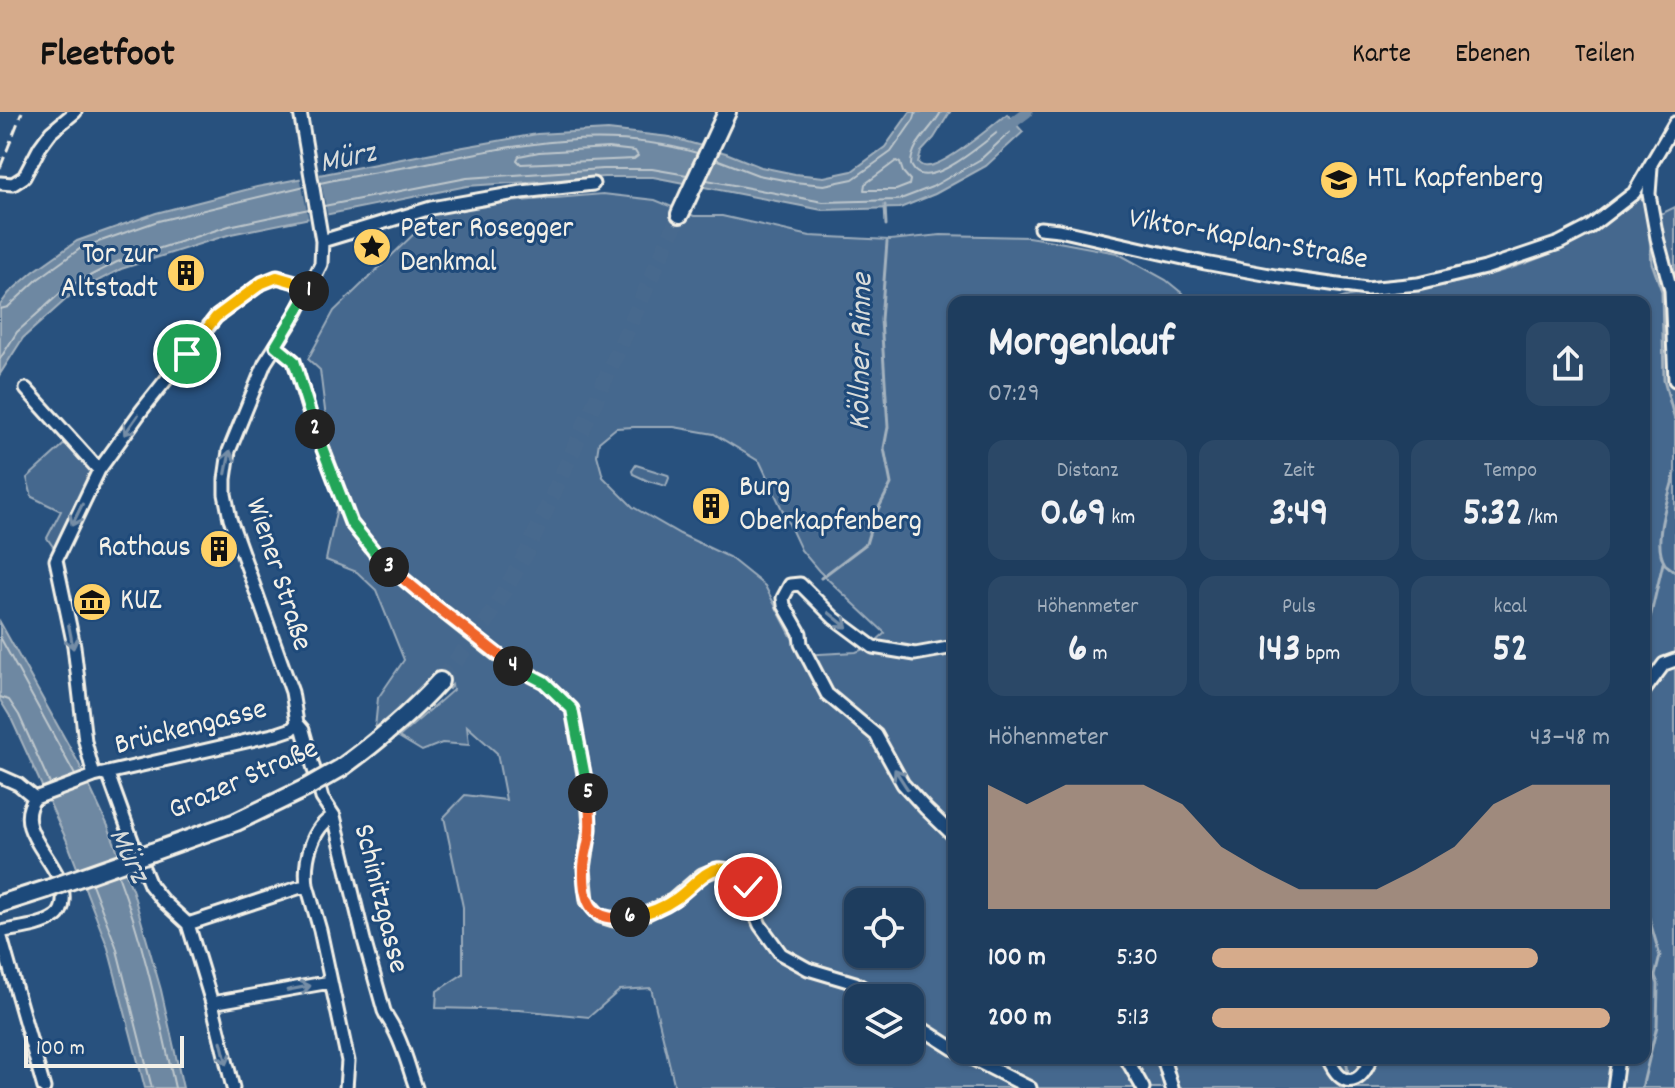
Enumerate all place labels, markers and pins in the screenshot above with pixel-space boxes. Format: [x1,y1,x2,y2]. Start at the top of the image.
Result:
school or university icon: HTL Kapfenberg [1318,159,1360,201]
place label: HTL Kapfenberg [1367,159,1543,202]
place label: Peter Rosegger Denkmal [400,209,574,286]
place icon: Peter Rosegger Denkmal [351,226,393,268]
place label: Tor zur Altstadt [61,235,158,312]
building icon: Tor zur Altstadt [165,252,207,294]
pin: 1 [289,271,329,311]
pin [153,320,221,388]
pin: 2 [295,409,335,449]
place label: Burg Oberkapfenberg [739,468,922,545]
building icon: Burg Oberkapfenberg [690,485,732,527]
place label: Rathaus [98,528,191,571]
building icon: Rathaus [198,528,240,570]
pin: 3 [369,547,409,587]
museum icon: KUZ [71,581,113,623]
place label: KUZ [120,581,162,624]
pin: 4 [493,646,533,686]
pin: 5 [568,773,608,813]
pin [714,853,782,921]
pin: 6 [610,897,650,937]

